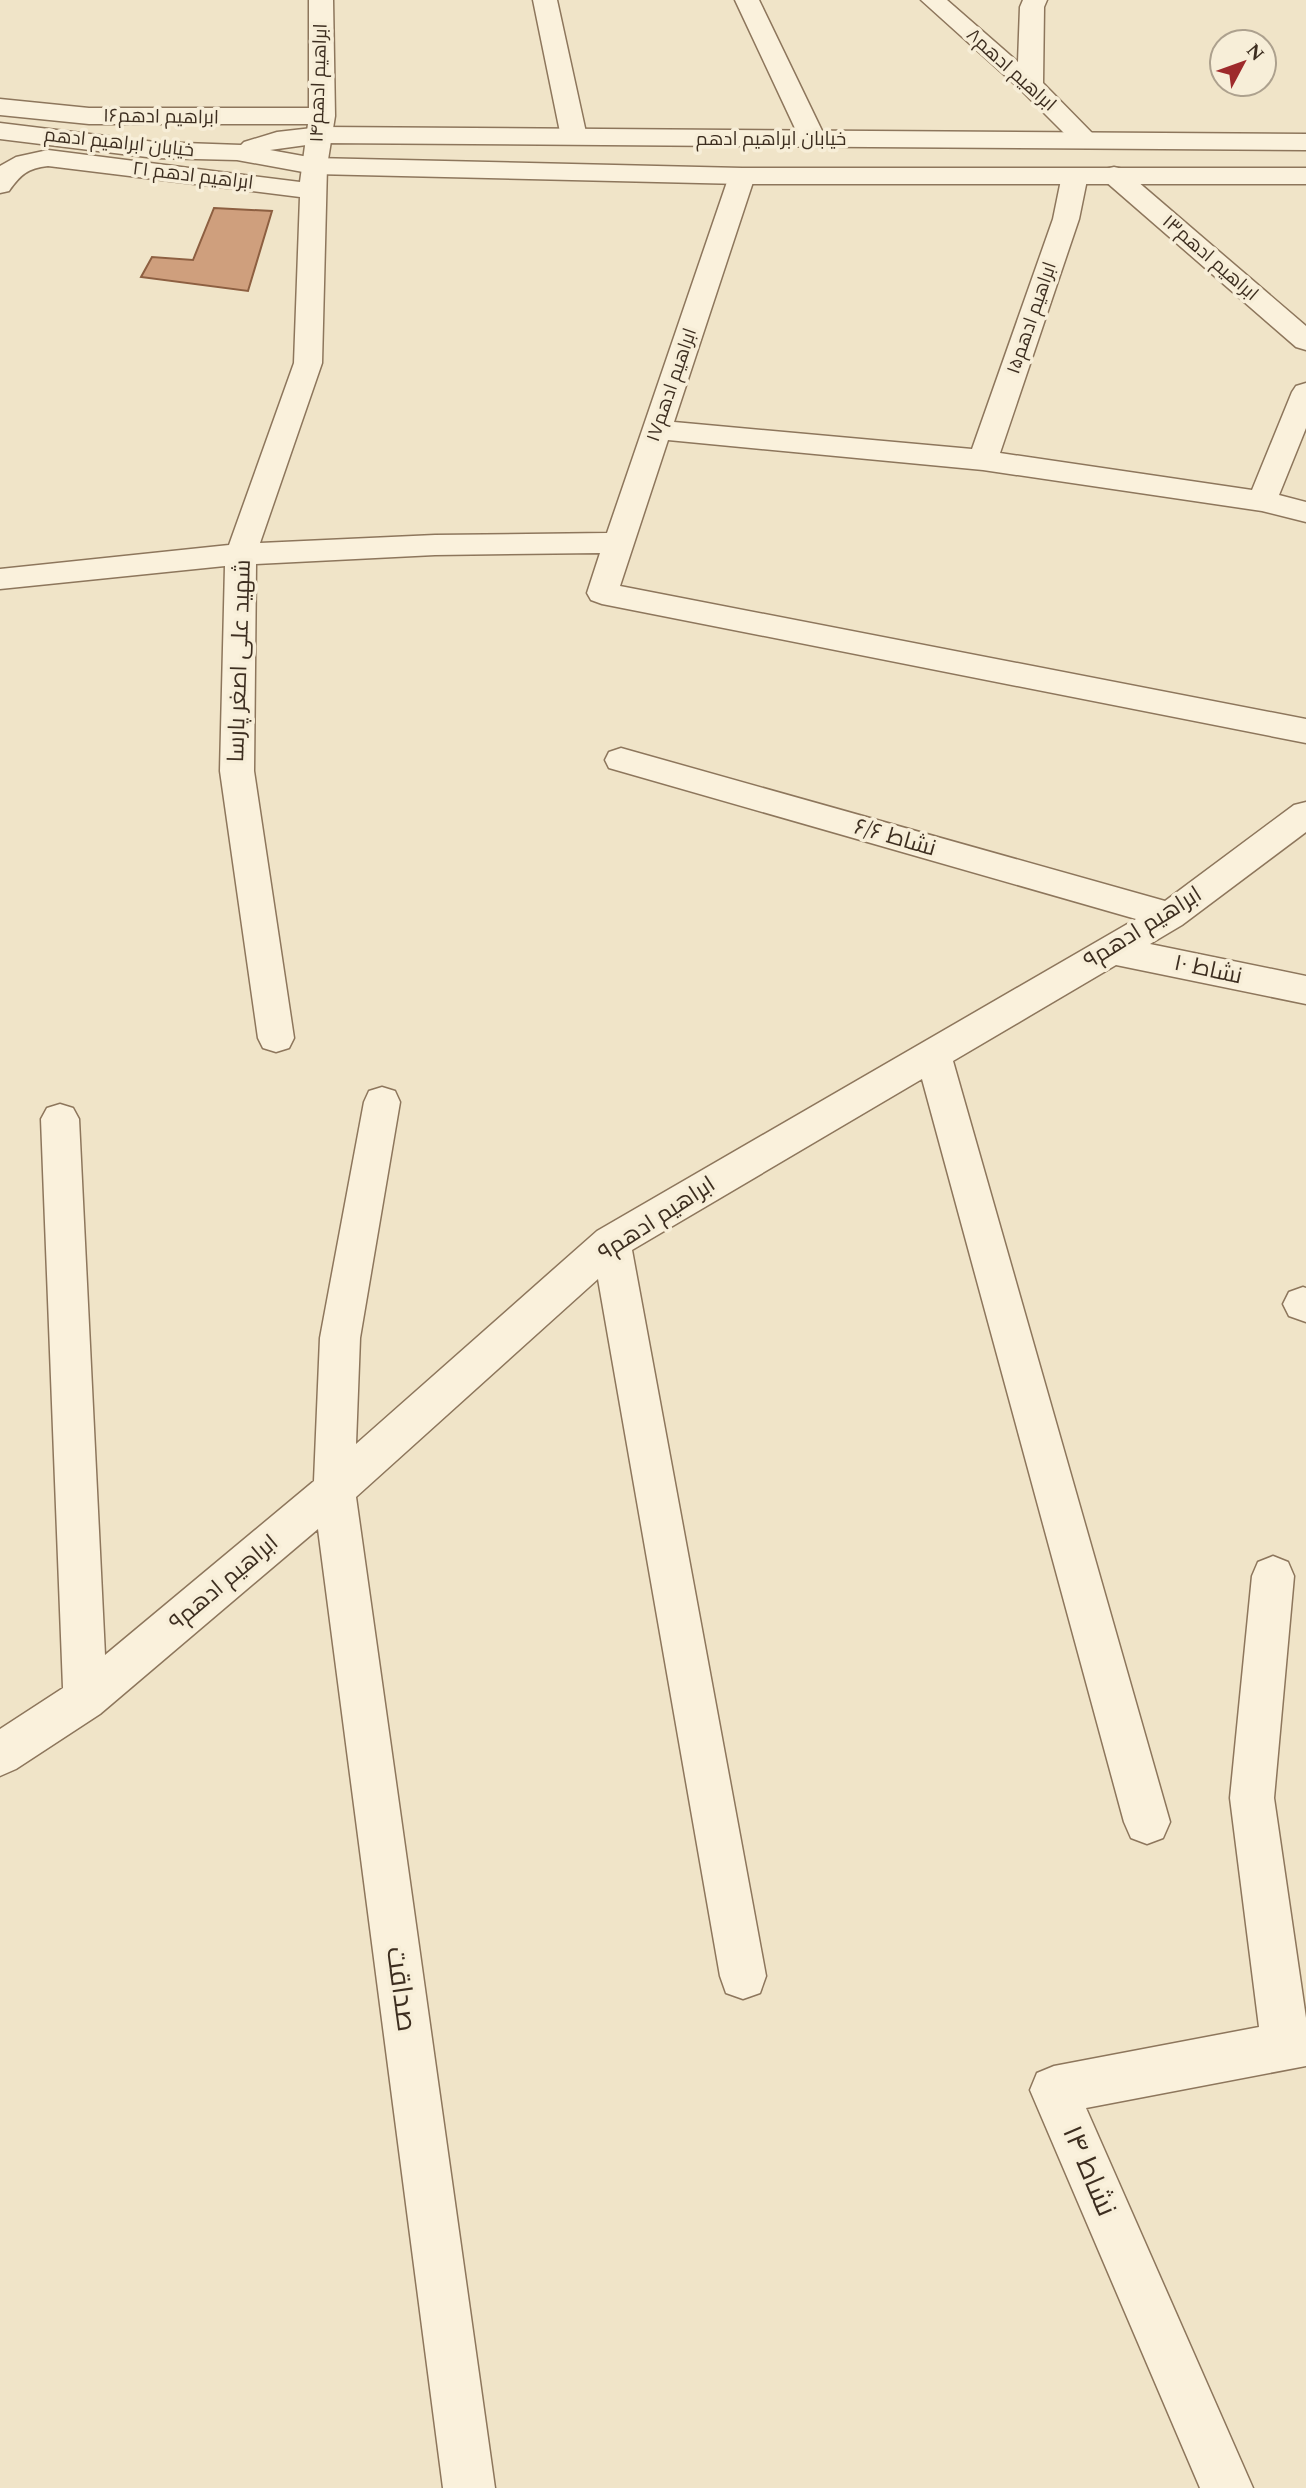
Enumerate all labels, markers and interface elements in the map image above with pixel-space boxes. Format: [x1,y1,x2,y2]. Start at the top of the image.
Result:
street label: ابراهیم ادهم۸ [959,21,1063,119]
street label: ابراهیم ادهم۱۴ [302,23,336,143]
north arrow [1208,28,1278,98]
text: N [1239,37,1271,68]
street label: ابراهیم ادهم۱۶ [103,101,219,133]
street label: خیابان ابراهیم ادهم [43,121,195,165]
street label: خیابان ابراهیم ادهم [696,125,846,154]
street label: ابراهیم ادهم ۲۱ [131,154,255,198]
street label: ابراهیم ادهم۱۳ [1155,208,1265,308]
street label: ابراهیم ادهم۱۵ [999,258,1065,378]
street label: ابراهیم ادهم۱۷ [639,324,705,446]
street label: شهید علی اصغر پارسا [219,559,261,763]
street label: نشاط ۶/۶ [850,810,940,866]
street label: ابراهیم ادهم۹ [1077,878,1209,978]
street label: نشاط ۱۰ [1171,946,1245,994]
street label: ابراهیم ادهم۹ [591,1168,723,1270]
street label: ابراهیم ادهم۹ [161,1526,287,1640]
street label: صداقت [374,1944,428,2034]
street label: نشاط ۱۴ [1051,2119,1127,2223]

